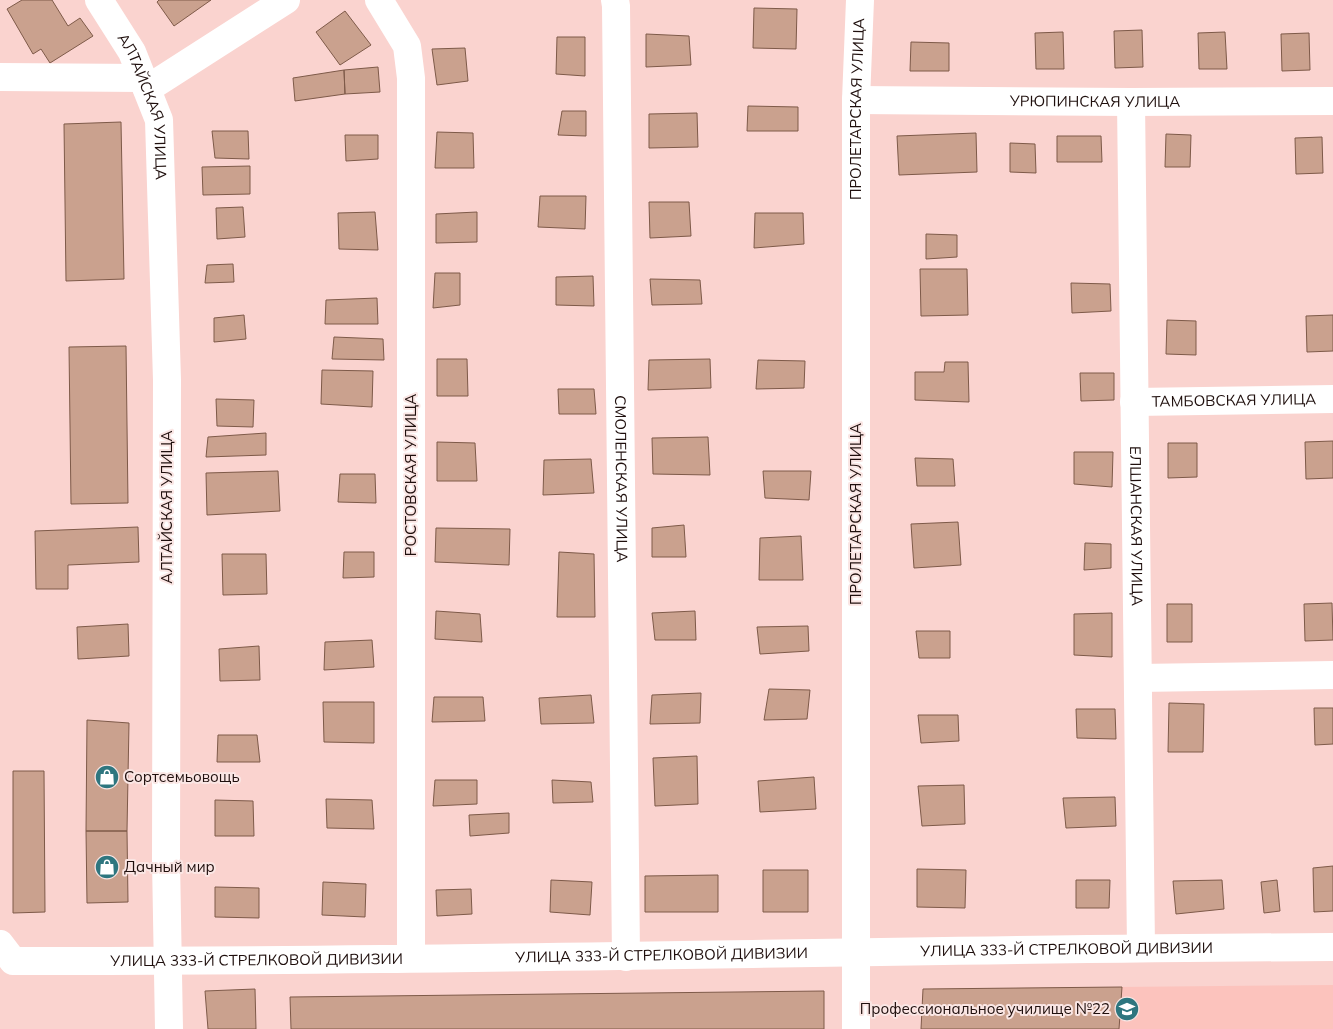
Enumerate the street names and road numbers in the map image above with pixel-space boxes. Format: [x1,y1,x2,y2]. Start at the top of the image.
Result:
street label: ПРОЛЕТАРСКАЯ УЛИЦА [846,18,868,200]
street label: АЛТАЙСКАЯ УЛИЦА [114,30,171,180]
street label: УРЮПИНСКАЯ УЛИЦА [1009,91,1180,111]
street label: ТАМБОВСКАЯ УЛИЦА [1152,389,1316,411]
street label: РОСТОВСКАЯ УЛИЦА [401,394,420,556]
street label: СМОЛЕНСКАЯ УЛИЦА [611,395,632,563]
street label: ПРОЛЕТАРСКАЯ УЛИЦА [846,423,865,605]
street label: АЛТАЙСКАЯ УЛИЦА [157,430,176,584]
street label: ЕЛШАНСКАЯ УЛИЦА [1126,446,1147,606]
street label: УЛИЦА 333-Й СТРЕЛКОВОЙ ДИВИЗИИ [919,938,1213,960]
street label: УЛИЦА 333-Й СТРЕЛКОВОЙ ДИВИЗИИ [514,943,808,966]
street label: УЛИЦА 333-Й СТРЕЛКОВОЙ ДИВИЗИИ [109,949,403,970]

